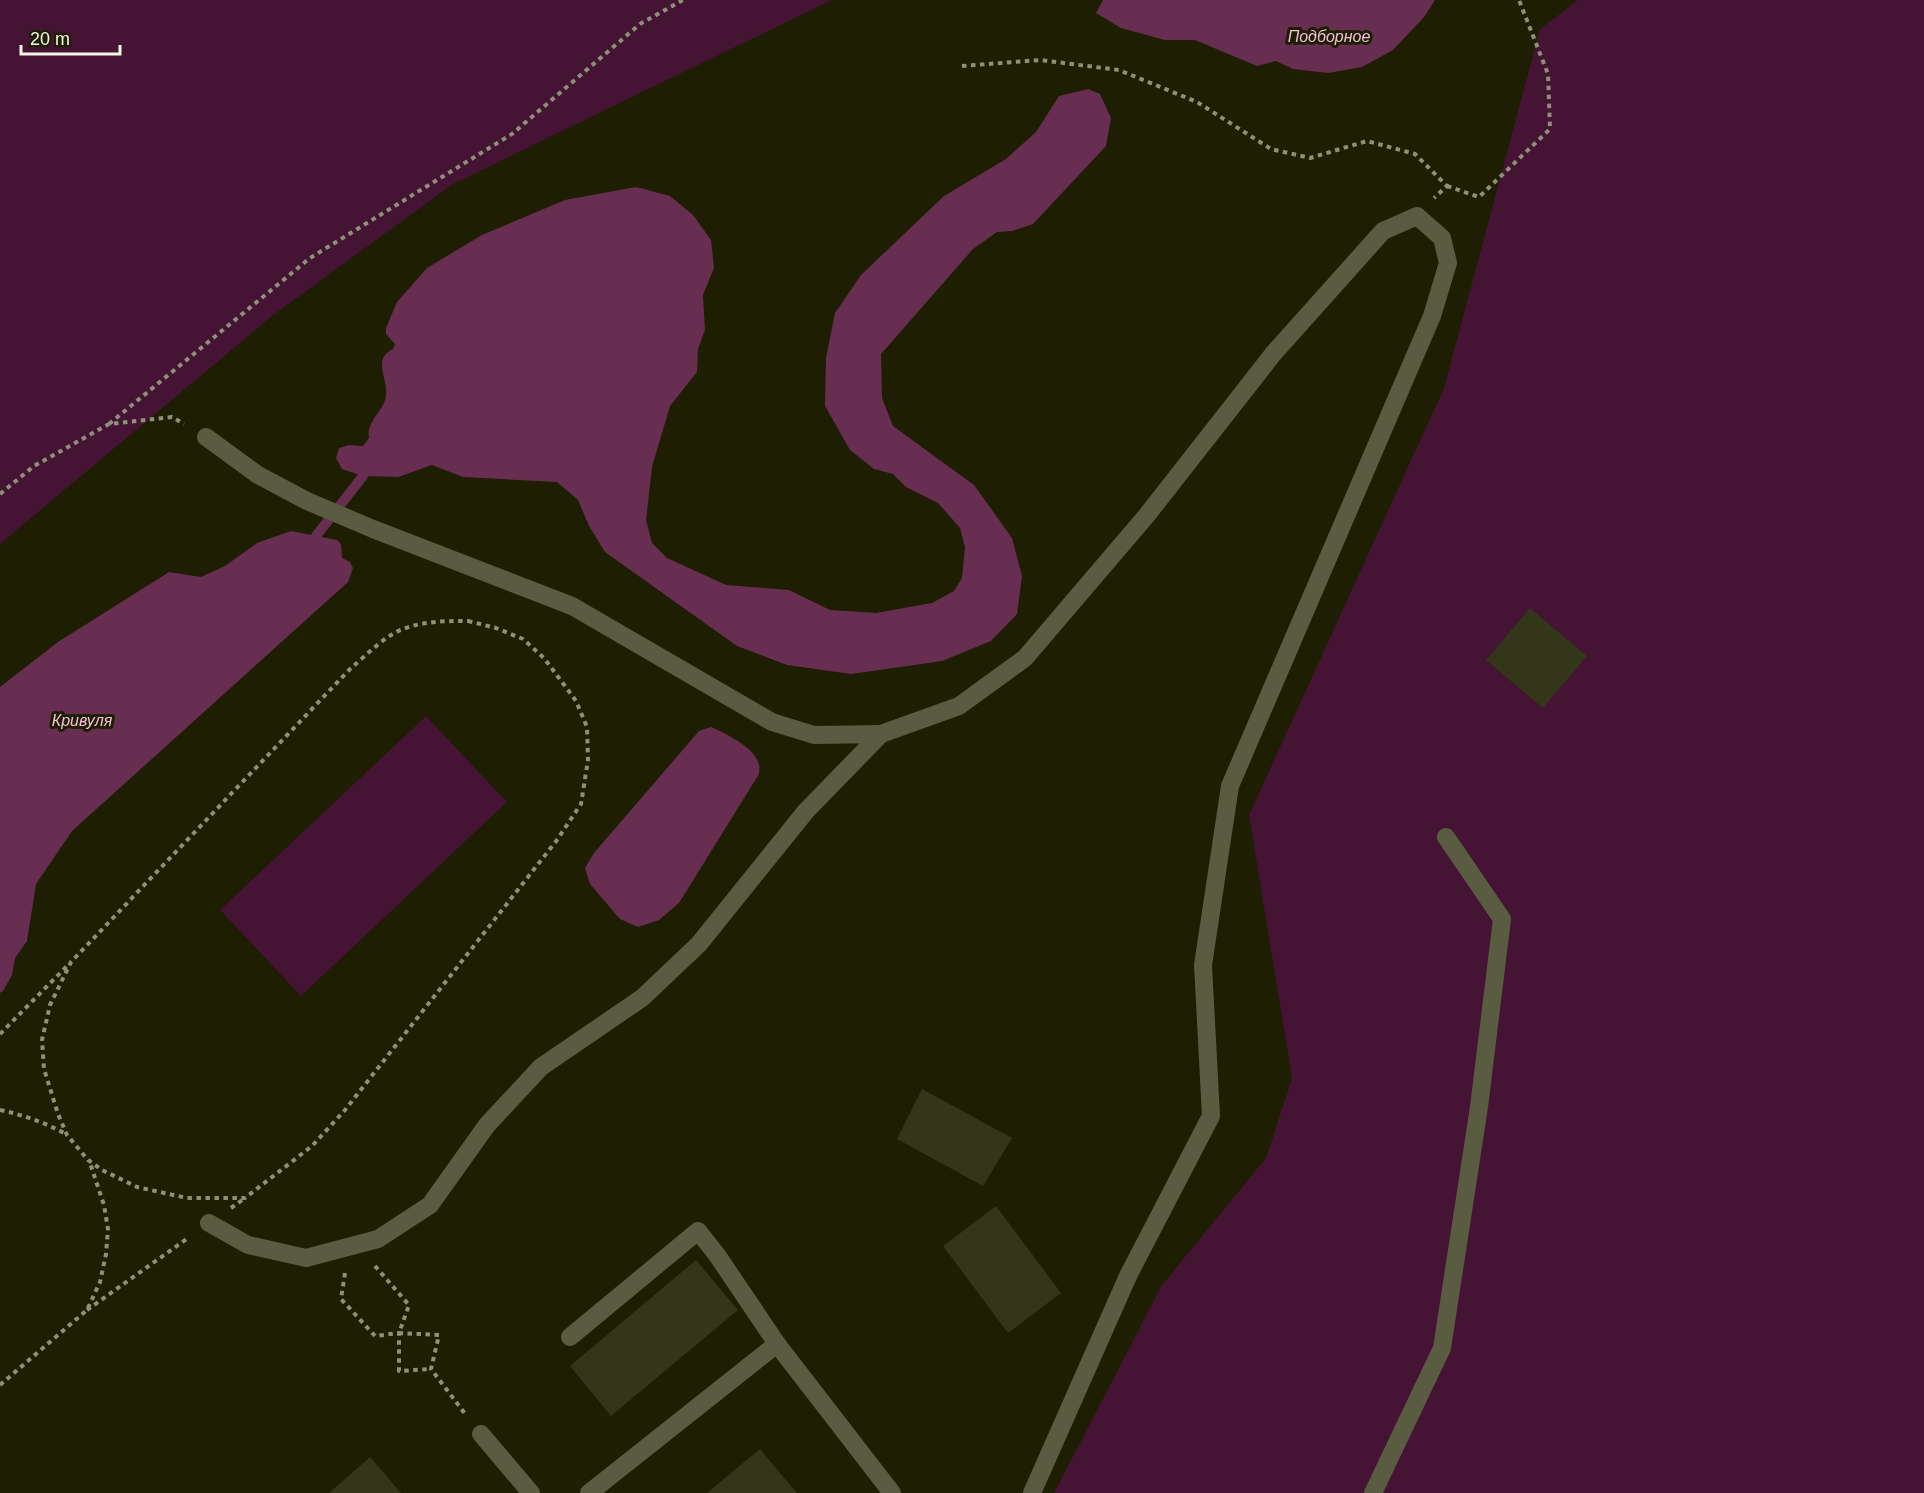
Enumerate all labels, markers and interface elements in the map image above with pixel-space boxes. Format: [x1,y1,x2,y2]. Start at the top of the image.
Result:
scale bar [21,18,120,56]
water label: Подборное [1288,28,1370,45]
text: 20 m [30,29,70,49]
water label: Кривуля [52,712,113,729]

